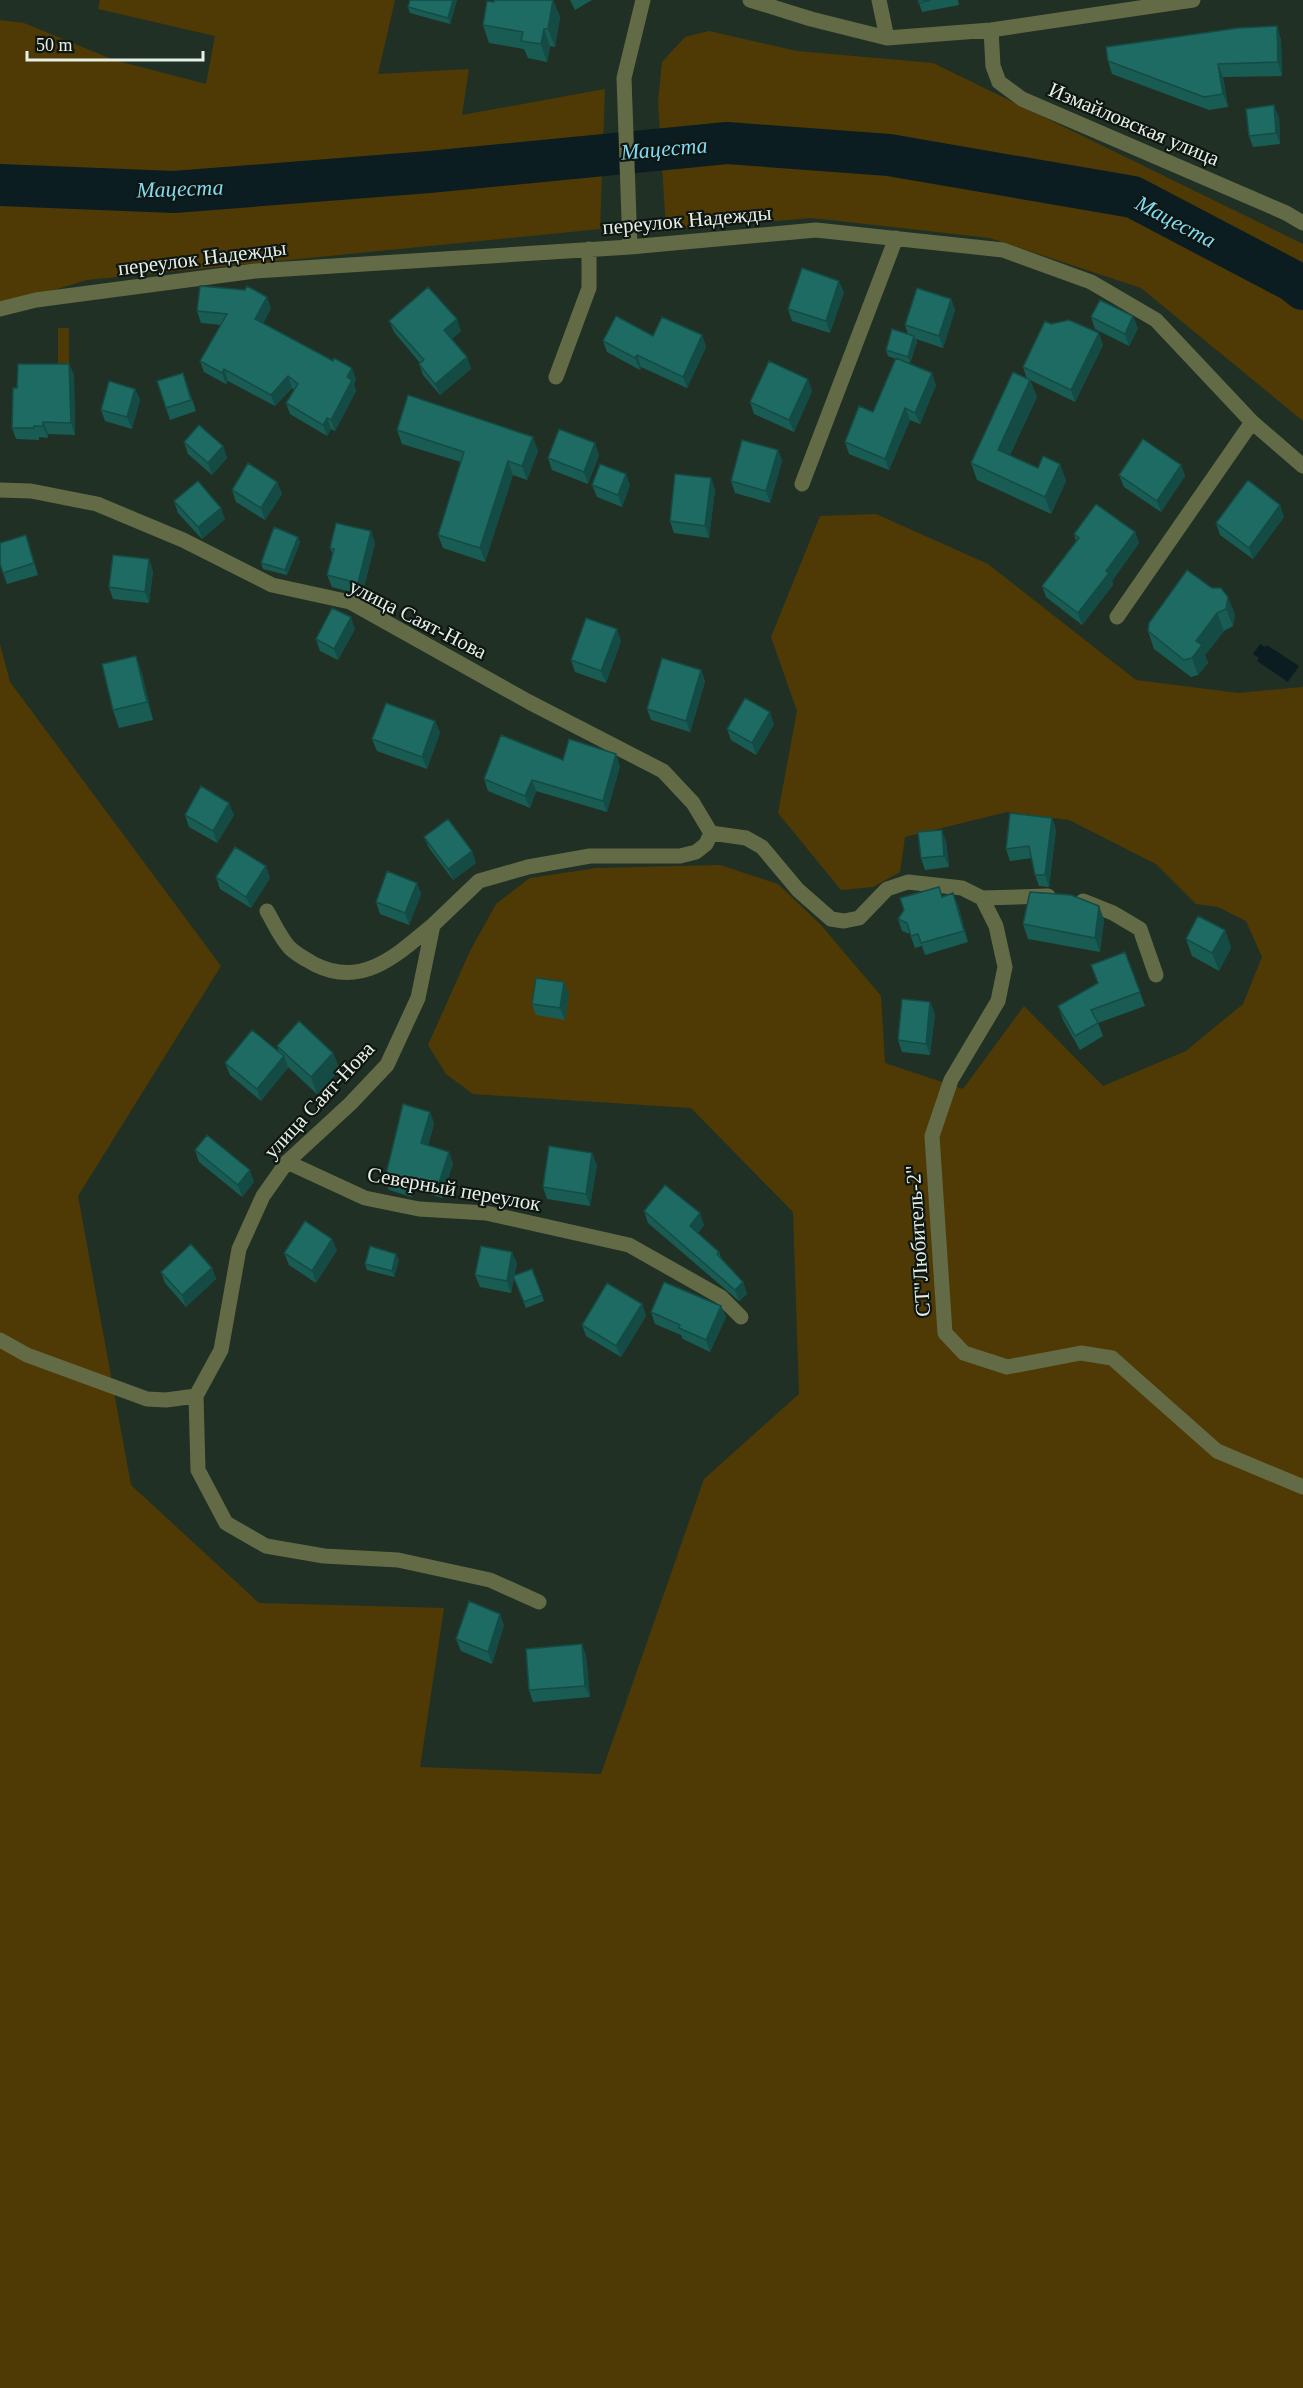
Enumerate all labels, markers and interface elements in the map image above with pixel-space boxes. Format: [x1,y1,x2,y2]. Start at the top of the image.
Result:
scale bar [27,24,202,62]
text: 50 m [36,35,73,55]
street label: Измайловская улица [1045,77,1224,171]
water label: Мацеста [619,132,708,165]
water label: Мацеста [135,174,224,203]
water label: Мацеста [1131,190,1220,253]
street label: переулок Надежды [601,201,773,239]
street label: переулок Надежды [116,236,288,280]
street label: улица Саят-Нова [345,574,491,664]
street label: улица Саят-Нова [259,1036,380,1163]
street label: Северный переулок [365,1162,543,1216]
street label: СТ"Любитель-2" [901,1164,935,1318]

